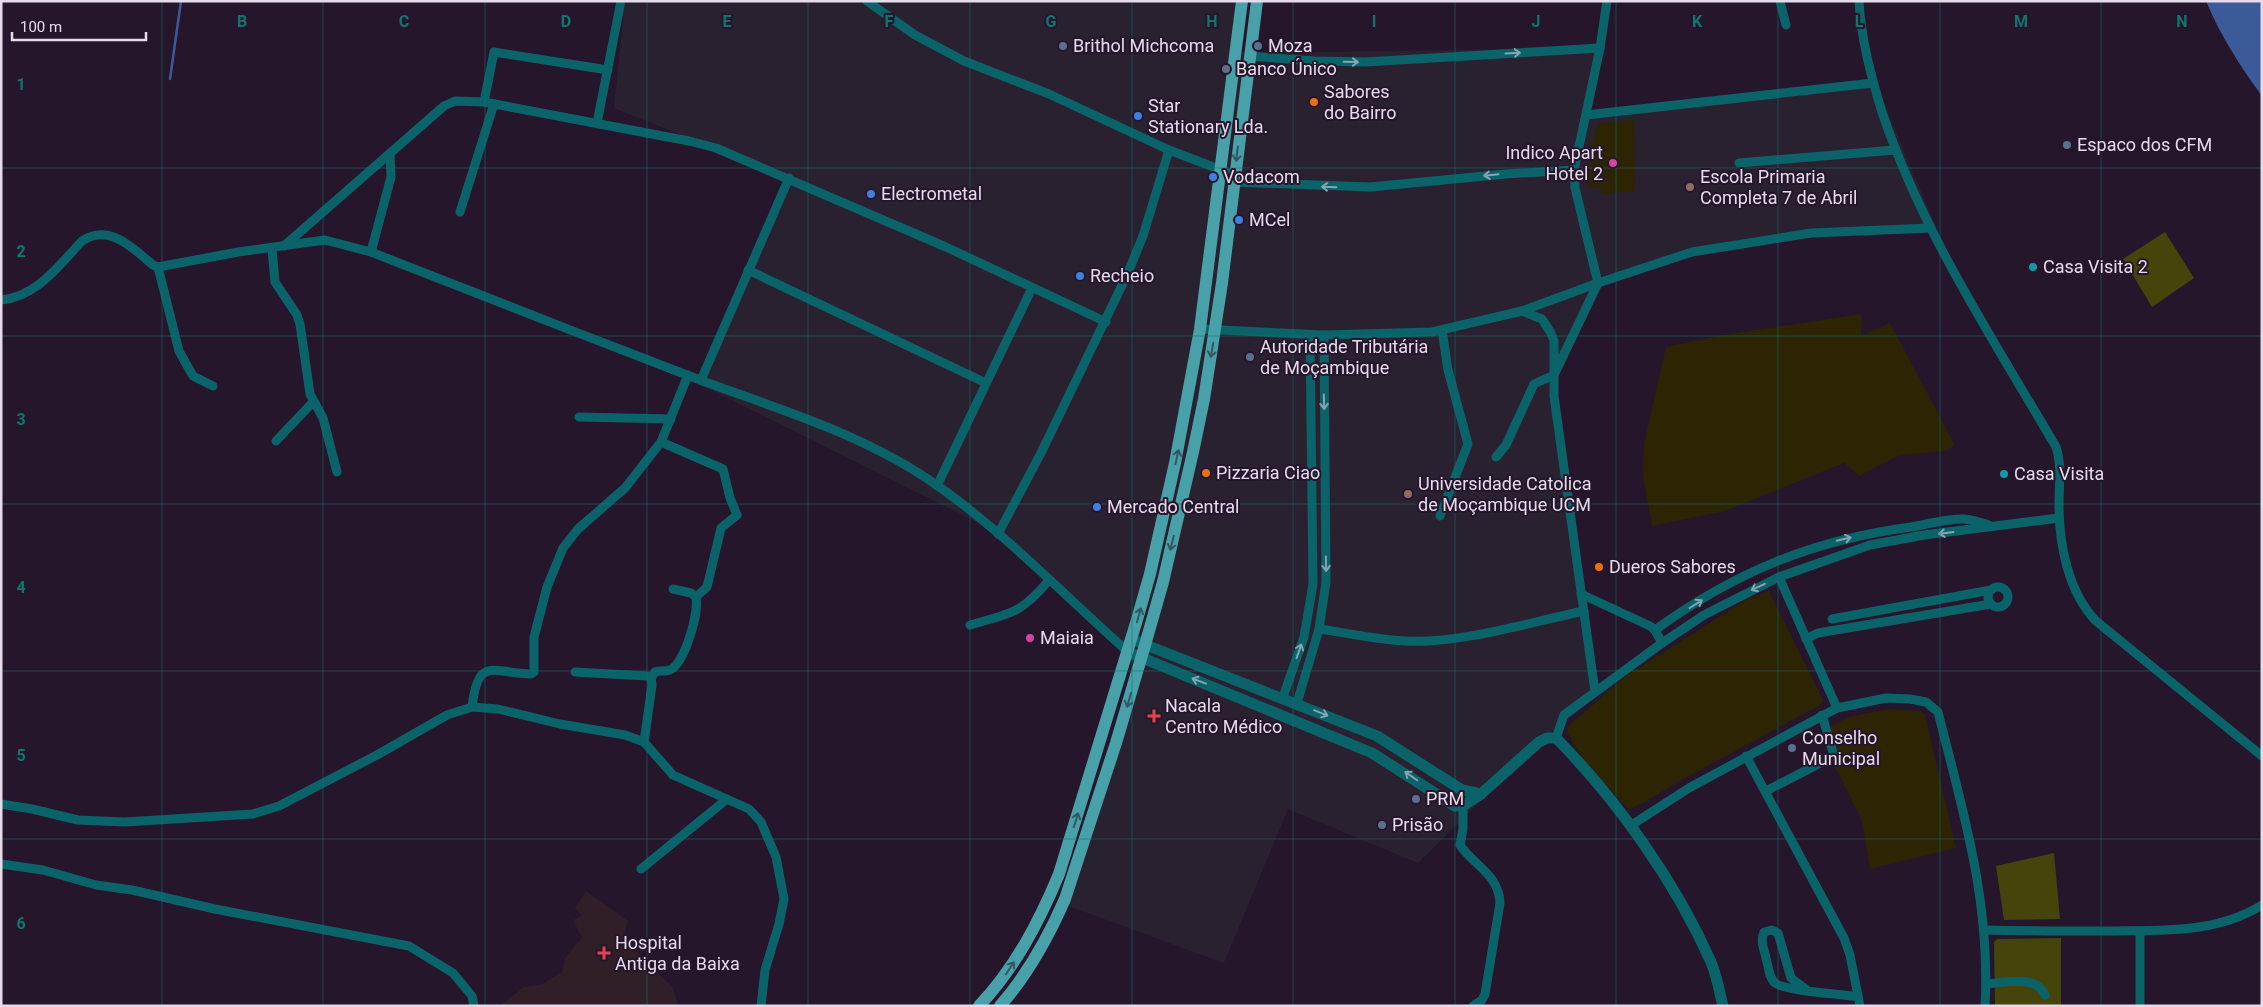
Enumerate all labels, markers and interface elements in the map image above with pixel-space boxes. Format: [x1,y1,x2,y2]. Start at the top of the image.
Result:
scale bar [12,10,146,42]
text: B [237,12,247,31]
text: C [399,12,409,31]
text: D [561,12,571,31]
text: E [723,12,732,31]
text: F [885,12,894,31]
text: G [1046,12,1057,31]
text: H [1206,12,1218,31]
text: I [1372,12,1376,31]
text: J [1532,12,1540,31]
text: K [1692,12,1703,31]
text: L [1855,12,1864,31]
text: M [2014,12,2028,31]
text: N [2176,12,2188,31]
text: 100 m [20,18,62,36]
place label: Brithol Michcoma [1073,35,1214,56]
place label: Moza [1268,35,1313,56]
marker: Brithol Michcoma [1057,40,1069,52]
marker: Moza [1252,40,1264,52]
one-way arrow [1504,49,1520,58]
one-way arrow [1342,57,1358,67]
place label: Banco Único [1236,58,1337,79]
marker: Banco Único [1220,63,1232,75]
text: 1 [16,75,26,94]
place label: Sabores do Bairro [1324,81,1397,123]
place label: Star Stationary Lda. [1148,95,1268,137]
marker: Sabores do Bairro [1308,96,1320,108]
marker: Star Stationary Lda. [1132,110,1144,122]
place label: Espaco dos CFM [2077,134,2212,155]
marker: Espaco dos CFM [2061,139,2073,151]
place label: Indico Apart Hotel 2 [1505,142,1603,184]
one-way arrow [1232,145,1242,161]
marker: Indico Apart Hotel 2 [1607,157,1619,169]
place label: Vodacom [1223,166,1300,187]
place label: Escola Primaria Completa 7 de Abril [1700,166,1857,208]
one-way arrow [1483,170,1499,180]
marker: Vodacom [1207,171,1219,183]
marker: Escola Primaria Completa 7 de Abril [1684,181,1696,193]
one-way arrow [1321,182,1337,191]
place label: Electrometal [881,183,982,204]
marker: Electrometal [865,188,877,200]
place label: MCel [1249,209,1290,230]
marker: MCel [1233,214,1245,226]
text: 2 [16,242,26,261]
place label: Casa Visita 2 [2043,256,2148,277]
marker: Casa Visita 2 [2027,261,2039,273]
place label: Recheio [1090,265,1154,286]
marker: Recheio [1074,270,1086,282]
place label: Autoridade Tributária de Moçambique [1260,336,1428,378]
one-way arrow [1207,341,1217,357]
marker: Autoridade Tributária de Moçambique [1244,351,1256,363]
one-way arrow [1319,393,1329,409]
text: 3 [16,410,26,429]
one-way arrow [1172,449,1182,465]
place label: Pizzaria Ciao [1216,462,1320,483]
place label: Casa Visita [2014,463,2104,484]
marker: Pizzaria Ciao [1200,467,1212,479]
marker: Casa Visita [1998,468,2010,480]
place label: Universidade Catolica de Moçambique UCM [1418,473,1591,515]
marker: Universidade Catolica de Moçambique UCM [1402,488,1414,500]
place label: Mercado Central [1107,496,1239,517]
marker: Mercado Central [1091,501,1103,513]
one-way arrow [1939,528,1955,538]
one-way arrow [1167,534,1176,550]
one-way arrow [1836,534,1852,543]
one-way arrow [1321,556,1331,572]
place label: Dueros Sabores [1609,556,1736,577]
marker: Dueros Sabores [1593,561,1605,573]
text: 4 [16,578,26,597]
one-way arrow [1751,583,1766,592]
one-way arrow [1689,598,1703,608]
one-way arrow [1134,607,1144,623]
place label: Maiaia [1040,627,1094,648]
marker: Maiaia [1024,632,1036,644]
one-way arrow [1295,644,1304,659]
one-way arrow [1192,676,1207,685]
one-way arrow [1123,691,1133,707]
place label: Nacala Centro Médico [1165,695,1282,737]
marker: Nacala Centro Médico [1147,709,1161,723]
one-way arrow [1313,709,1328,718]
place label: Conselho Municipal [1802,727,1880,769]
marker: Conselho Municipal [1786,742,1798,754]
text: 5 [16,746,26,765]
one-way arrow [1404,771,1418,781]
place label: PRM [1426,788,1464,809]
marker: PRM [1410,793,1422,805]
one-way arrow [1071,812,1081,828]
place label: Prisão [1392,814,1443,835]
marker: Prisão [1376,819,1388,831]
text: 6 [16,914,26,933]
place label: Hospital Antiga da Baixa [615,932,740,974]
marker: Hospital Antiga da Baixa [597,946,611,960]
one-way arrow [1005,961,1015,975]

